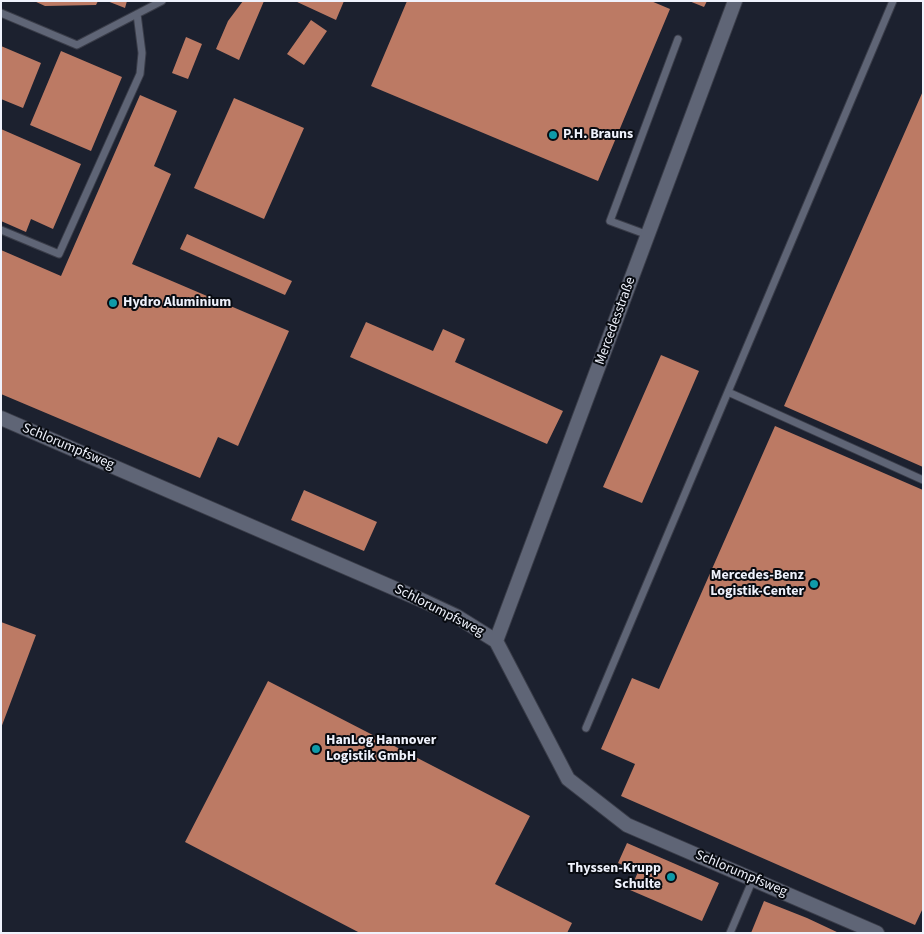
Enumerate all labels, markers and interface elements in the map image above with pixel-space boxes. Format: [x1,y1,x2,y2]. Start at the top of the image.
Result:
place label: P.H. Brauns [563,127,633,143]
marker: P.H. Brauns [547,129,559,141]
street label: Mercedesstraße [592,275,640,367]
place label: Hydro Aluminium [123,295,231,311]
marker: Hydro Aluminium [107,297,119,309]
street label: Schlorumpfsweg [20,420,116,474]
place label: Mercedes-Benz Logistik-Center [710,568,804,600]
marker: Mercedes-Benz Logistik-Center [808,578,820,590]
street label: Schlorumpfsweg [391,581,487,641]
place label: HanLog Hannover Logistik GmbH [326,733,436,766]
marker: HanLog Hannover Logistik GmbH [310,743,322,755]
street label: Schlorumpfsweg [693,847,789,901]
place label: Thyssen-Krupp Schulte [567,861,661,894]
marker: Thyssen-Krupp Schulte [665,871,677,883]

